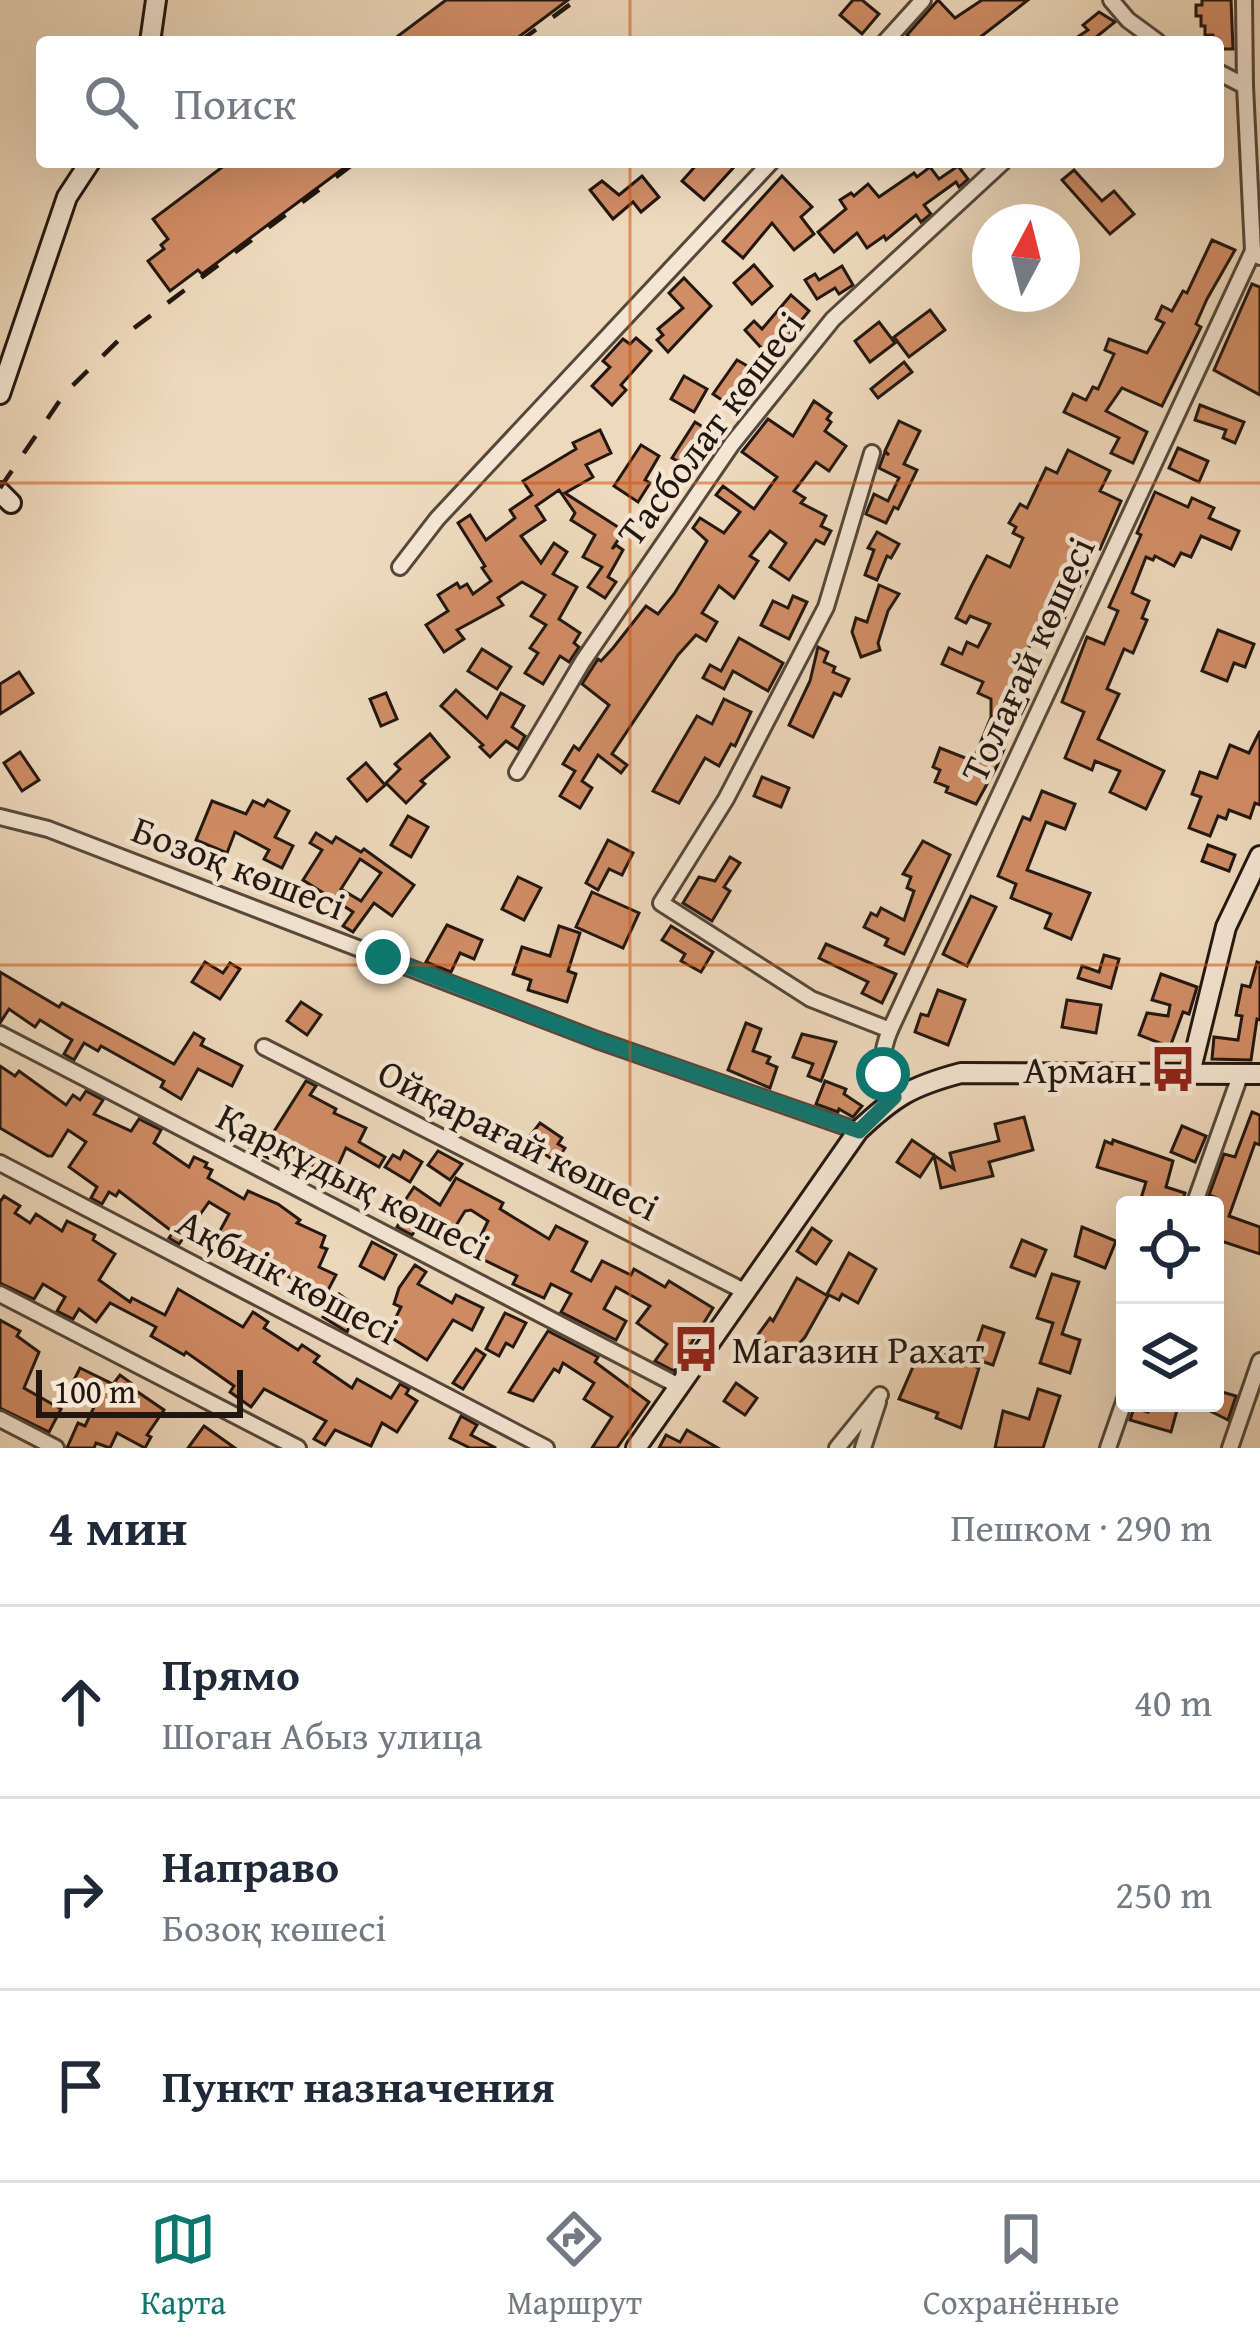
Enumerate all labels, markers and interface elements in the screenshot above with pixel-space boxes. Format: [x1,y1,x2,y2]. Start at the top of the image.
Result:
search box [36,36,1224,168]
icon: search [78,69,144,135]
text: Поиск [174,70,296,135]
north arrow [972,204,1080,312]
street label: Тасболат көшесі [602,298,817,557]
street label: Толағай көшесі [945,527,1108,791]
street label: Бозоқ көшесі [124,800,354,933]
route end [356,930,410,984]
place label: Арман [1023,1040,1137,1097]
street label: Ойқарағай көшесі [369,1043,670,1234]
bus stop icon: Арман [1148,1044,1198,1094]
route start [856,1047,910,1101]
street label: Қарқұдық көшесі [208,1087,501,1274]
street label: Ақбиік көшесі [167,1193,409,1358]
map controls [1116,1196,1224,1412]
button: locate [1116,1196,1224,1304]
button: layers [1116,1304,1224,1412]
place label: Магазин Рахат [732,1320,985,1377]
bus stop icon: Магазин Рахат [671,1324,721,1374]
scale bar [36,1364,243,1417]
text: 100 m [54,1367,136,1415]
text: 4 мин [48,1489,187,1564]
text: Пешком · 290 m [950,1498,1212,1555]
text: Прямо [162,1641,300,1706]
icon: ahead [48,1669,114,1735]
text: 40 m [1134,1673,1212,1730]
text: Шоган Абыз улица [162,1706,483,1763]
text: Направо [162,1833,339,1898]
icon: right [48,1861,114,1927]
text: 250 m [1115,1865,1212,1922]
text: Бозоқ көшесі [162,1898,387,1955]
icon: arrive [48,2053,114,2119]
text: Пункт назначения [162,2053,555,2118]
tab: Карта [141,2206,226,2326]
tab: Маршрут [507,2206,642,2326]
tab: Сохранённые [923,2206,1120,2326]

